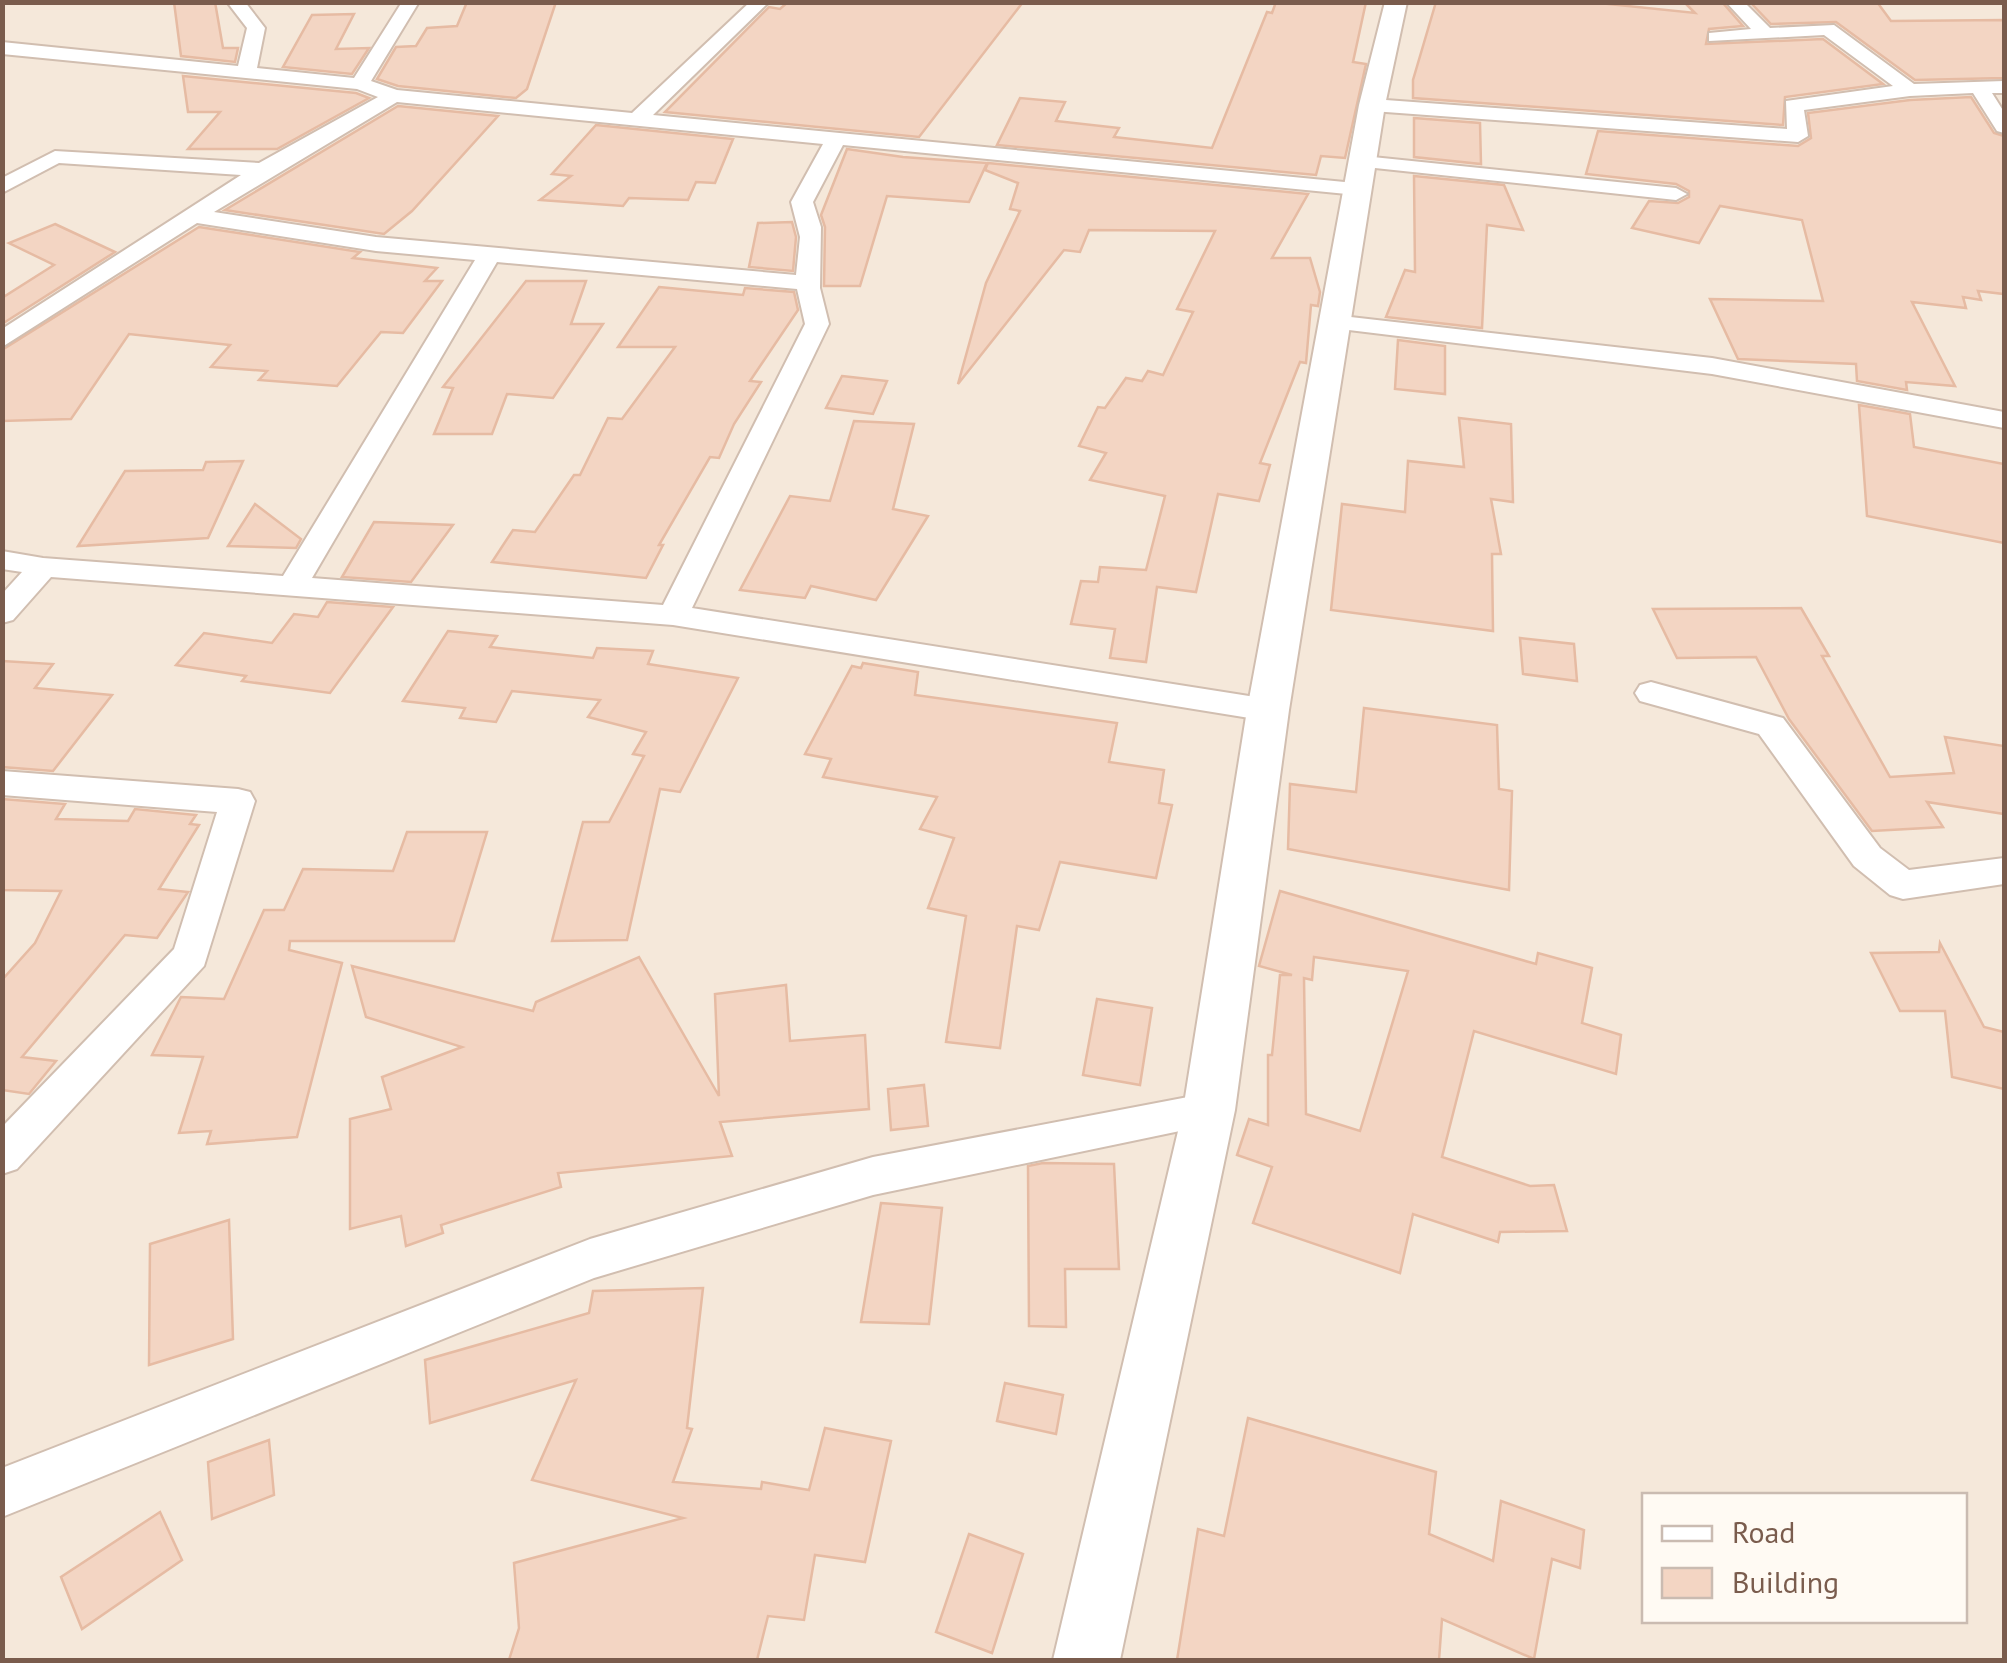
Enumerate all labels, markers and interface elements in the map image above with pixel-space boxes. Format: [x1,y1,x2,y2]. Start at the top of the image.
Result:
legend [1642,1493,1967,1623]
text: Road [1732,1512,1796,1551]
text: Building [1732,1562,1839,1601]

